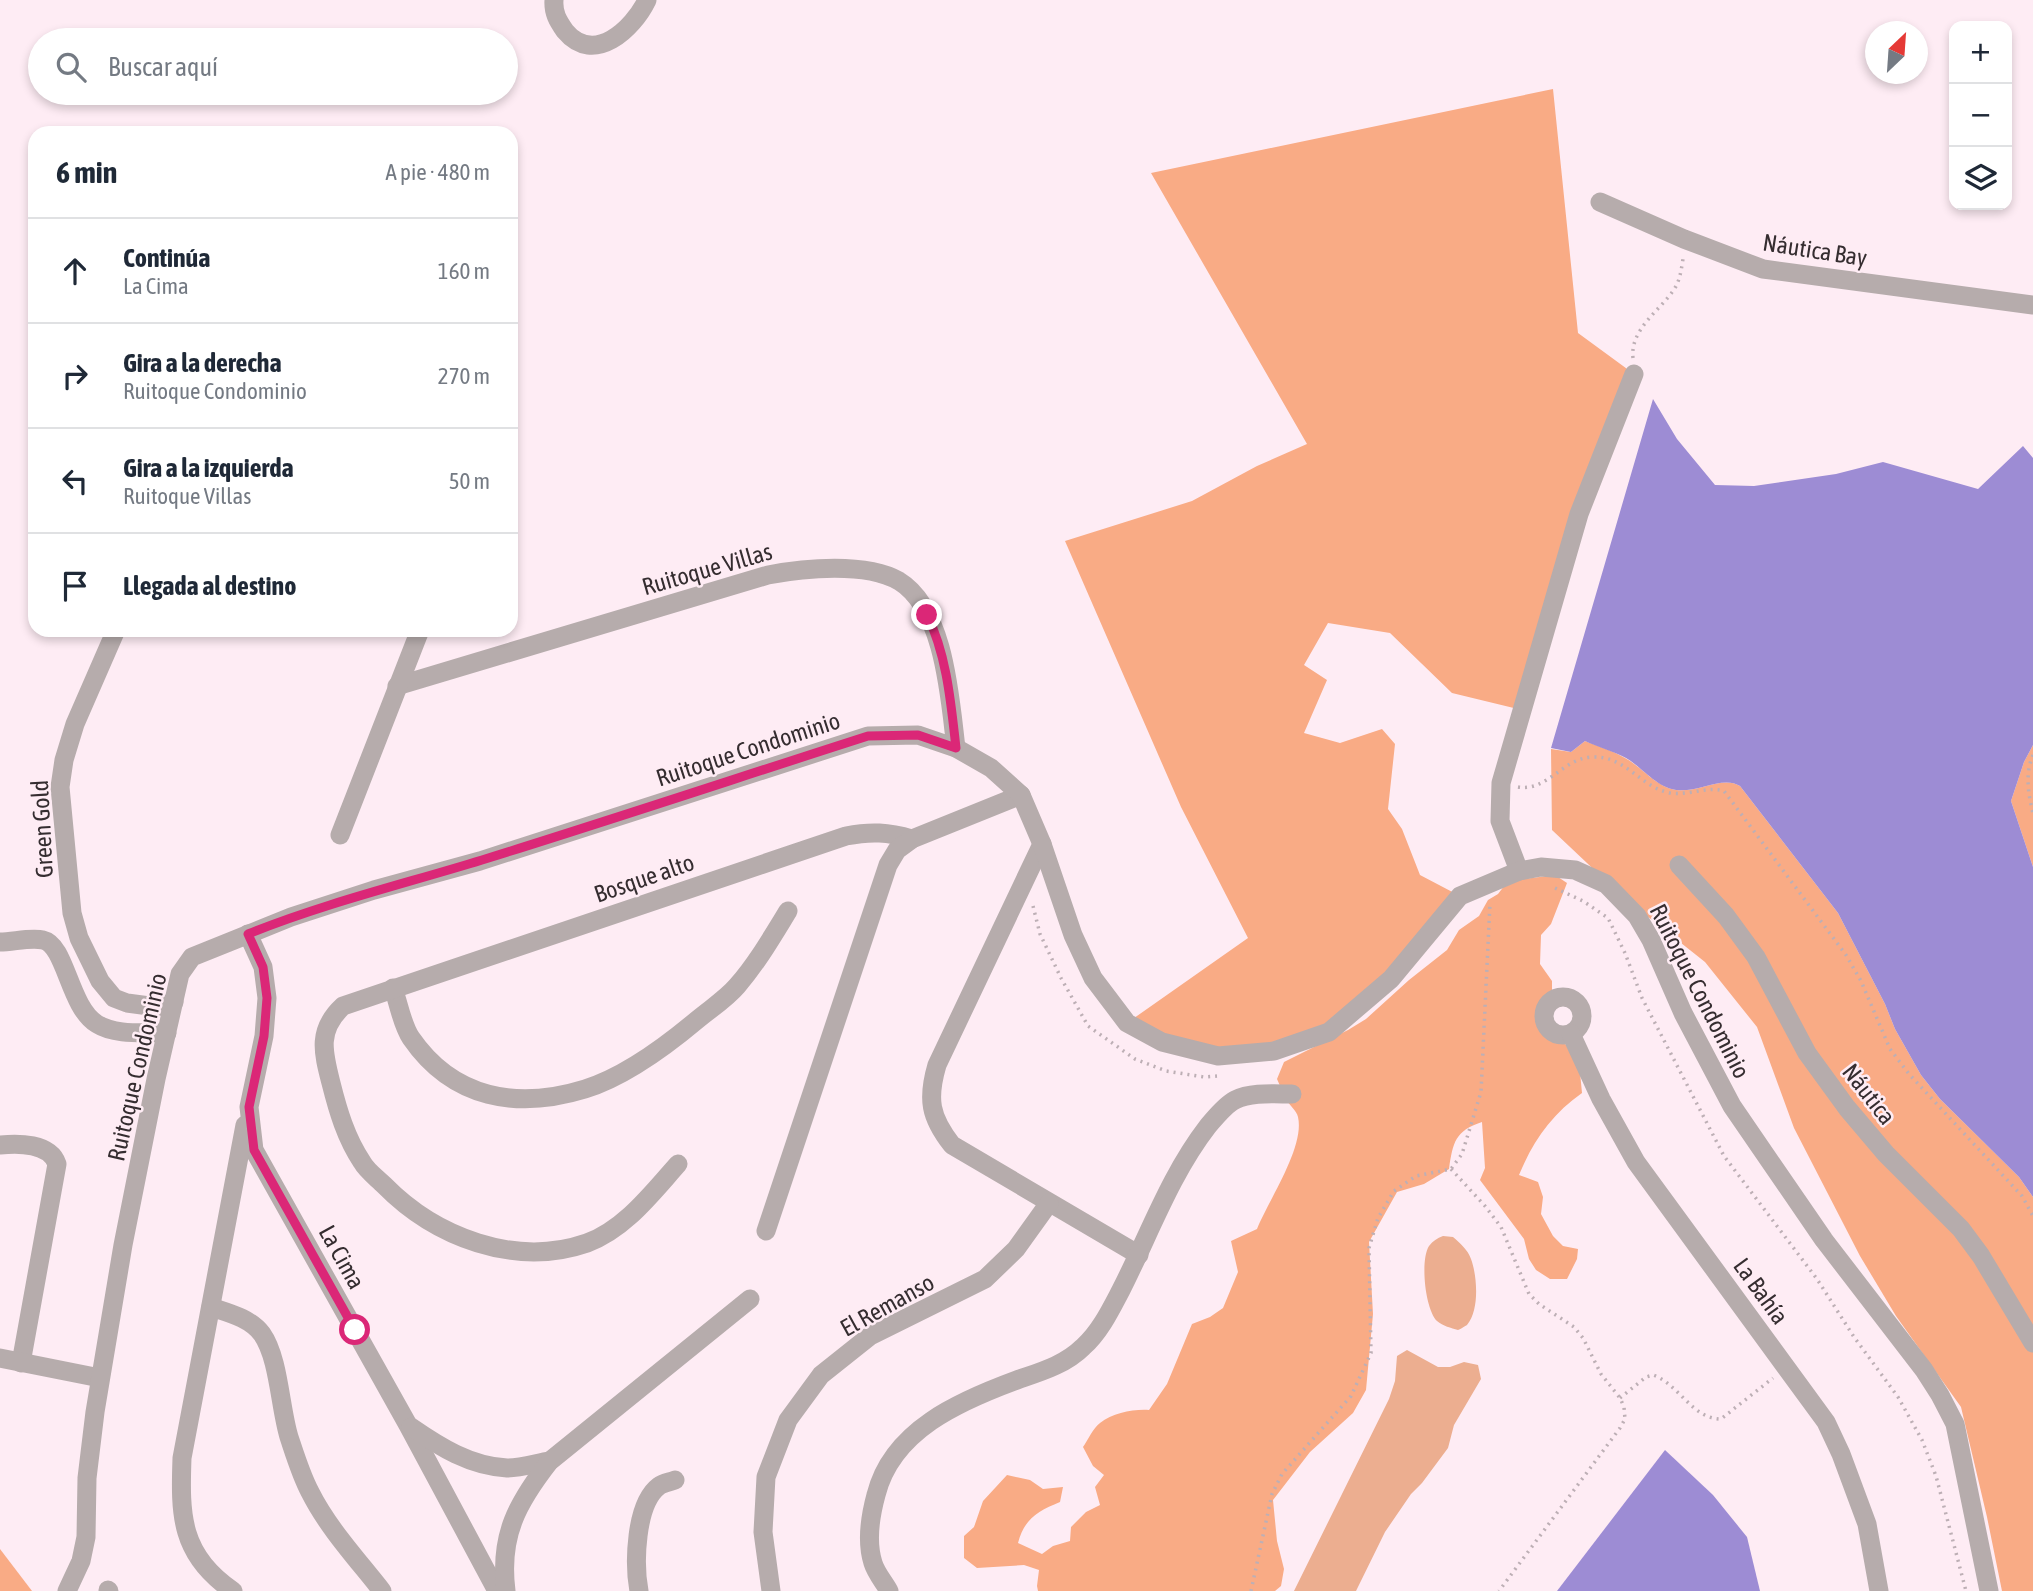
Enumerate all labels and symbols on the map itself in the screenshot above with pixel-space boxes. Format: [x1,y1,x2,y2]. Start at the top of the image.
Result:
north arrow [1865,21,1928,84]
street label: Náutica Bay [1761,228,1869,272]
street label: Ruitoque Villas [639,538,775,600]
route end [911,599,942,630]
street label: Ruitoque Condominio [653,707,843,791]
street label: Green Gold [26,779,58,879]
street label: Bosque alto [591,848,697,908]
street label: Ruitoque Condominio [1644,899,1756,1083]
street label: Ruitoque Condominio [102,970,172,1164]
street label: Náutica [1837,1058,1901,1130]
street label: La Cima [314,1220,370,1294]
street label: La Bahía [1728,1253,1794,1329]
street label: El Remanso [836,1268,938,1342]
route start [339,1314,370,1345]

